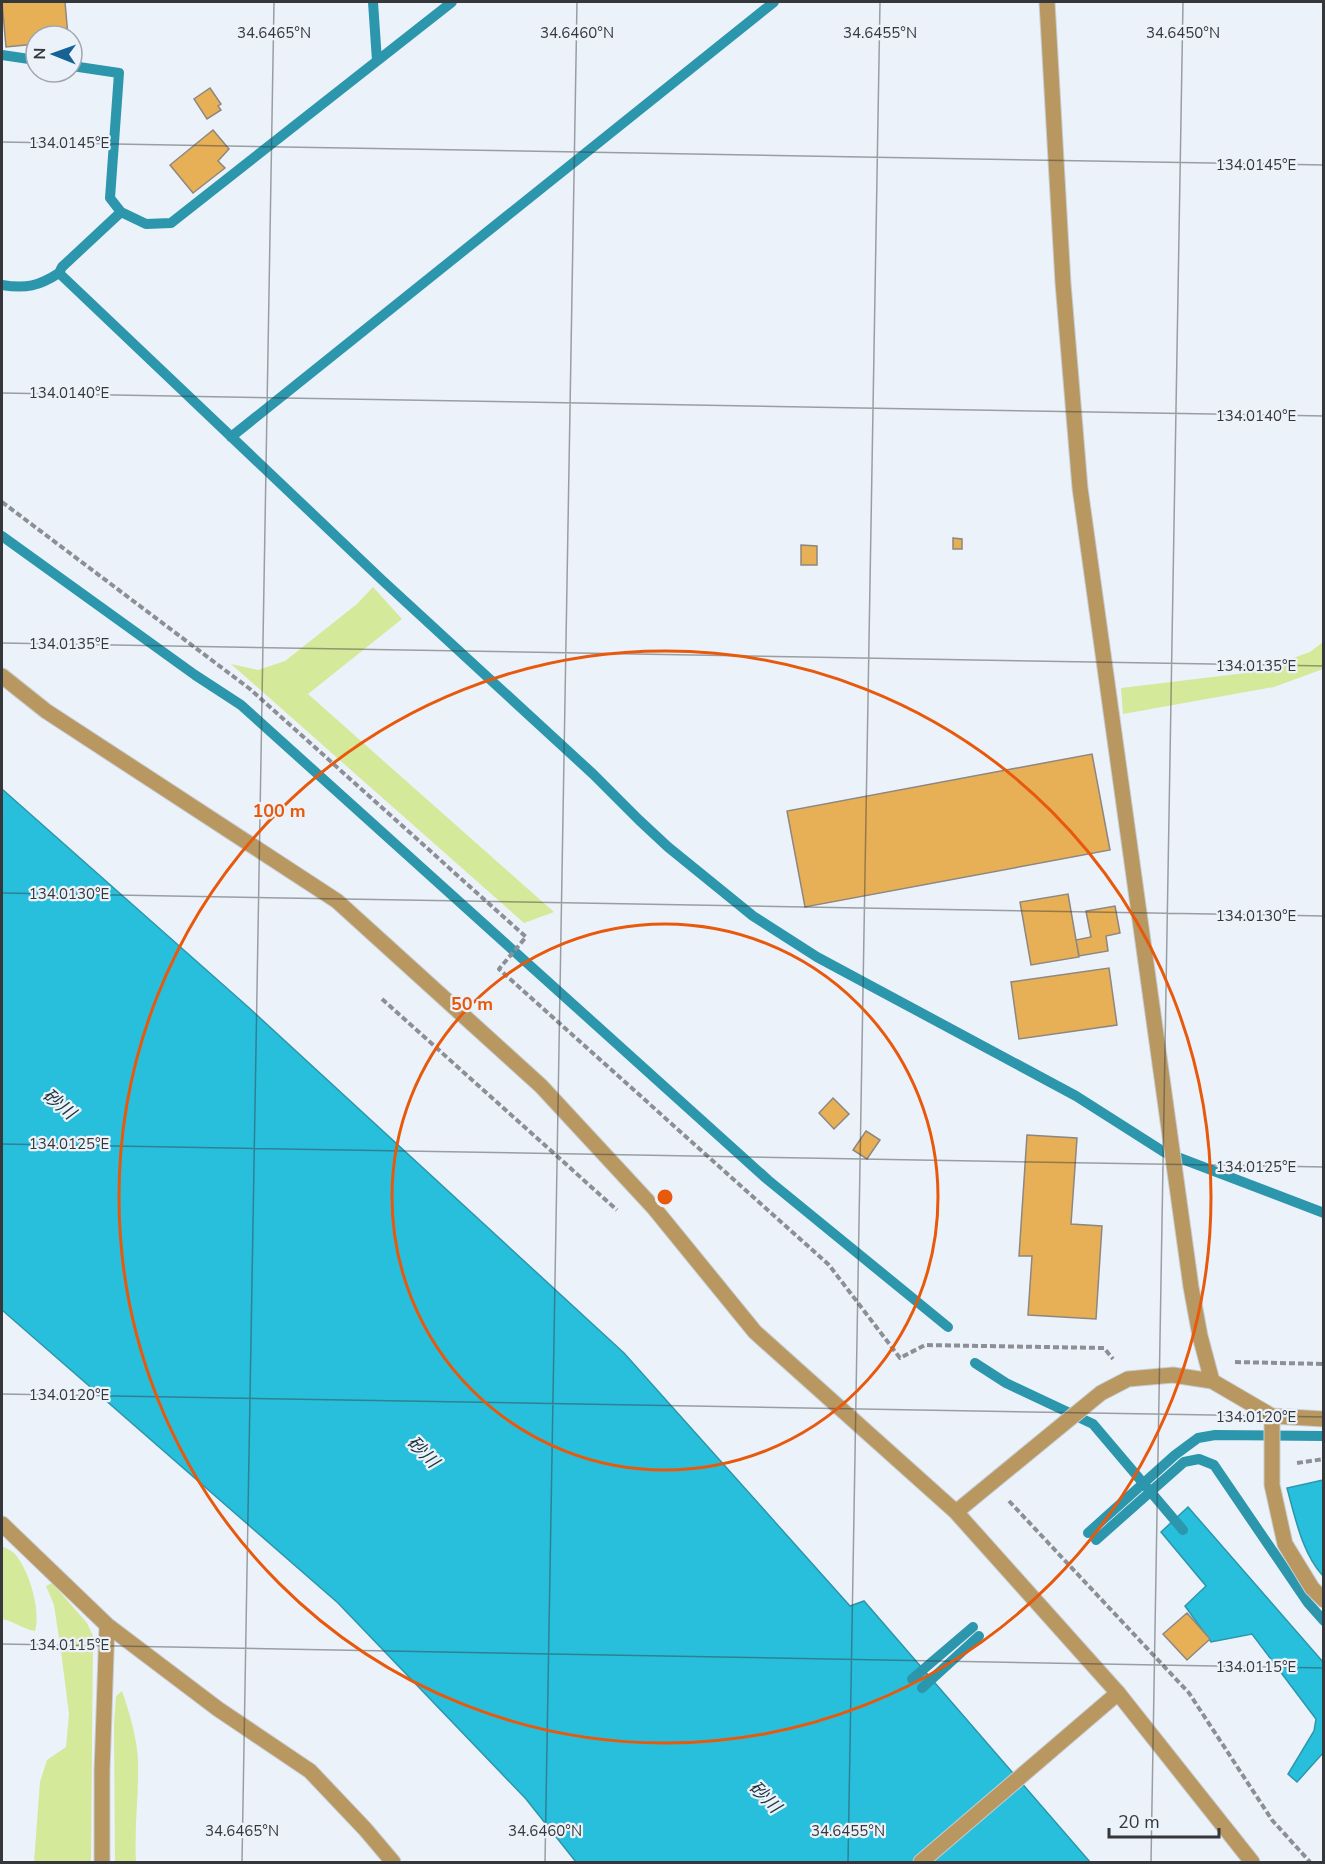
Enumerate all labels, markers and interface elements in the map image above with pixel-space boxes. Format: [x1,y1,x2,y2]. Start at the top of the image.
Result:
text: 34.6465°N [237,23,311,43]
text: 34.6460°N [540,23,614,43]
text: 34.6455°N [843,23,917,43]
text: 34.6450°N [1146,23,1220,43]
north arrow [24,24,84,84]
text: N [29,48,51,60]
text: 134.0145°E [29,133,109,153]
text: 134.0145°E [1216,155,1296,175]
text: 134.0140°E [29,383,109,403]
text: 134.0140°E [1216,406,1296,426]
text: 134.0135°E [29,634,109,654]
text: 134.0135°E [1216,656,1296,676]
text: 100 m [252,799,306,823]
text: 134.0130°E [29,884,109,904]
text: 134.0130°E [1216,906,1296,926]
text: 50 m [451,992,493,1016]
water label: 砂川 [37,1083,82,1126]
text: 134.0125°E [29,1134,109,1154]
text: 134.0125°E [1216,1157,1296,1177]
centre of rings [655,1187,675,1207]
text: 134.0120°E [29,1385,109,1405]
text: 134.0120°E [1216,1407,1296,1427]
water label: 砂川 [402,1431,446,1475]
text: 134.0115°E [29,1635,109,1655]
text: 134.0115°E [1216,1657,1296,1677]
water label: 砂川 [744,1776,788,1820]
scale bar [1109,1801,1218,1839]
text: 20 m [1118,1810,1160,1834]
text: 34.6465°N [205,1821,279,1841]
text: 34.6460°N [508,1821,582,1841]
text: 34.6455°N [811,1821,885,1841]

